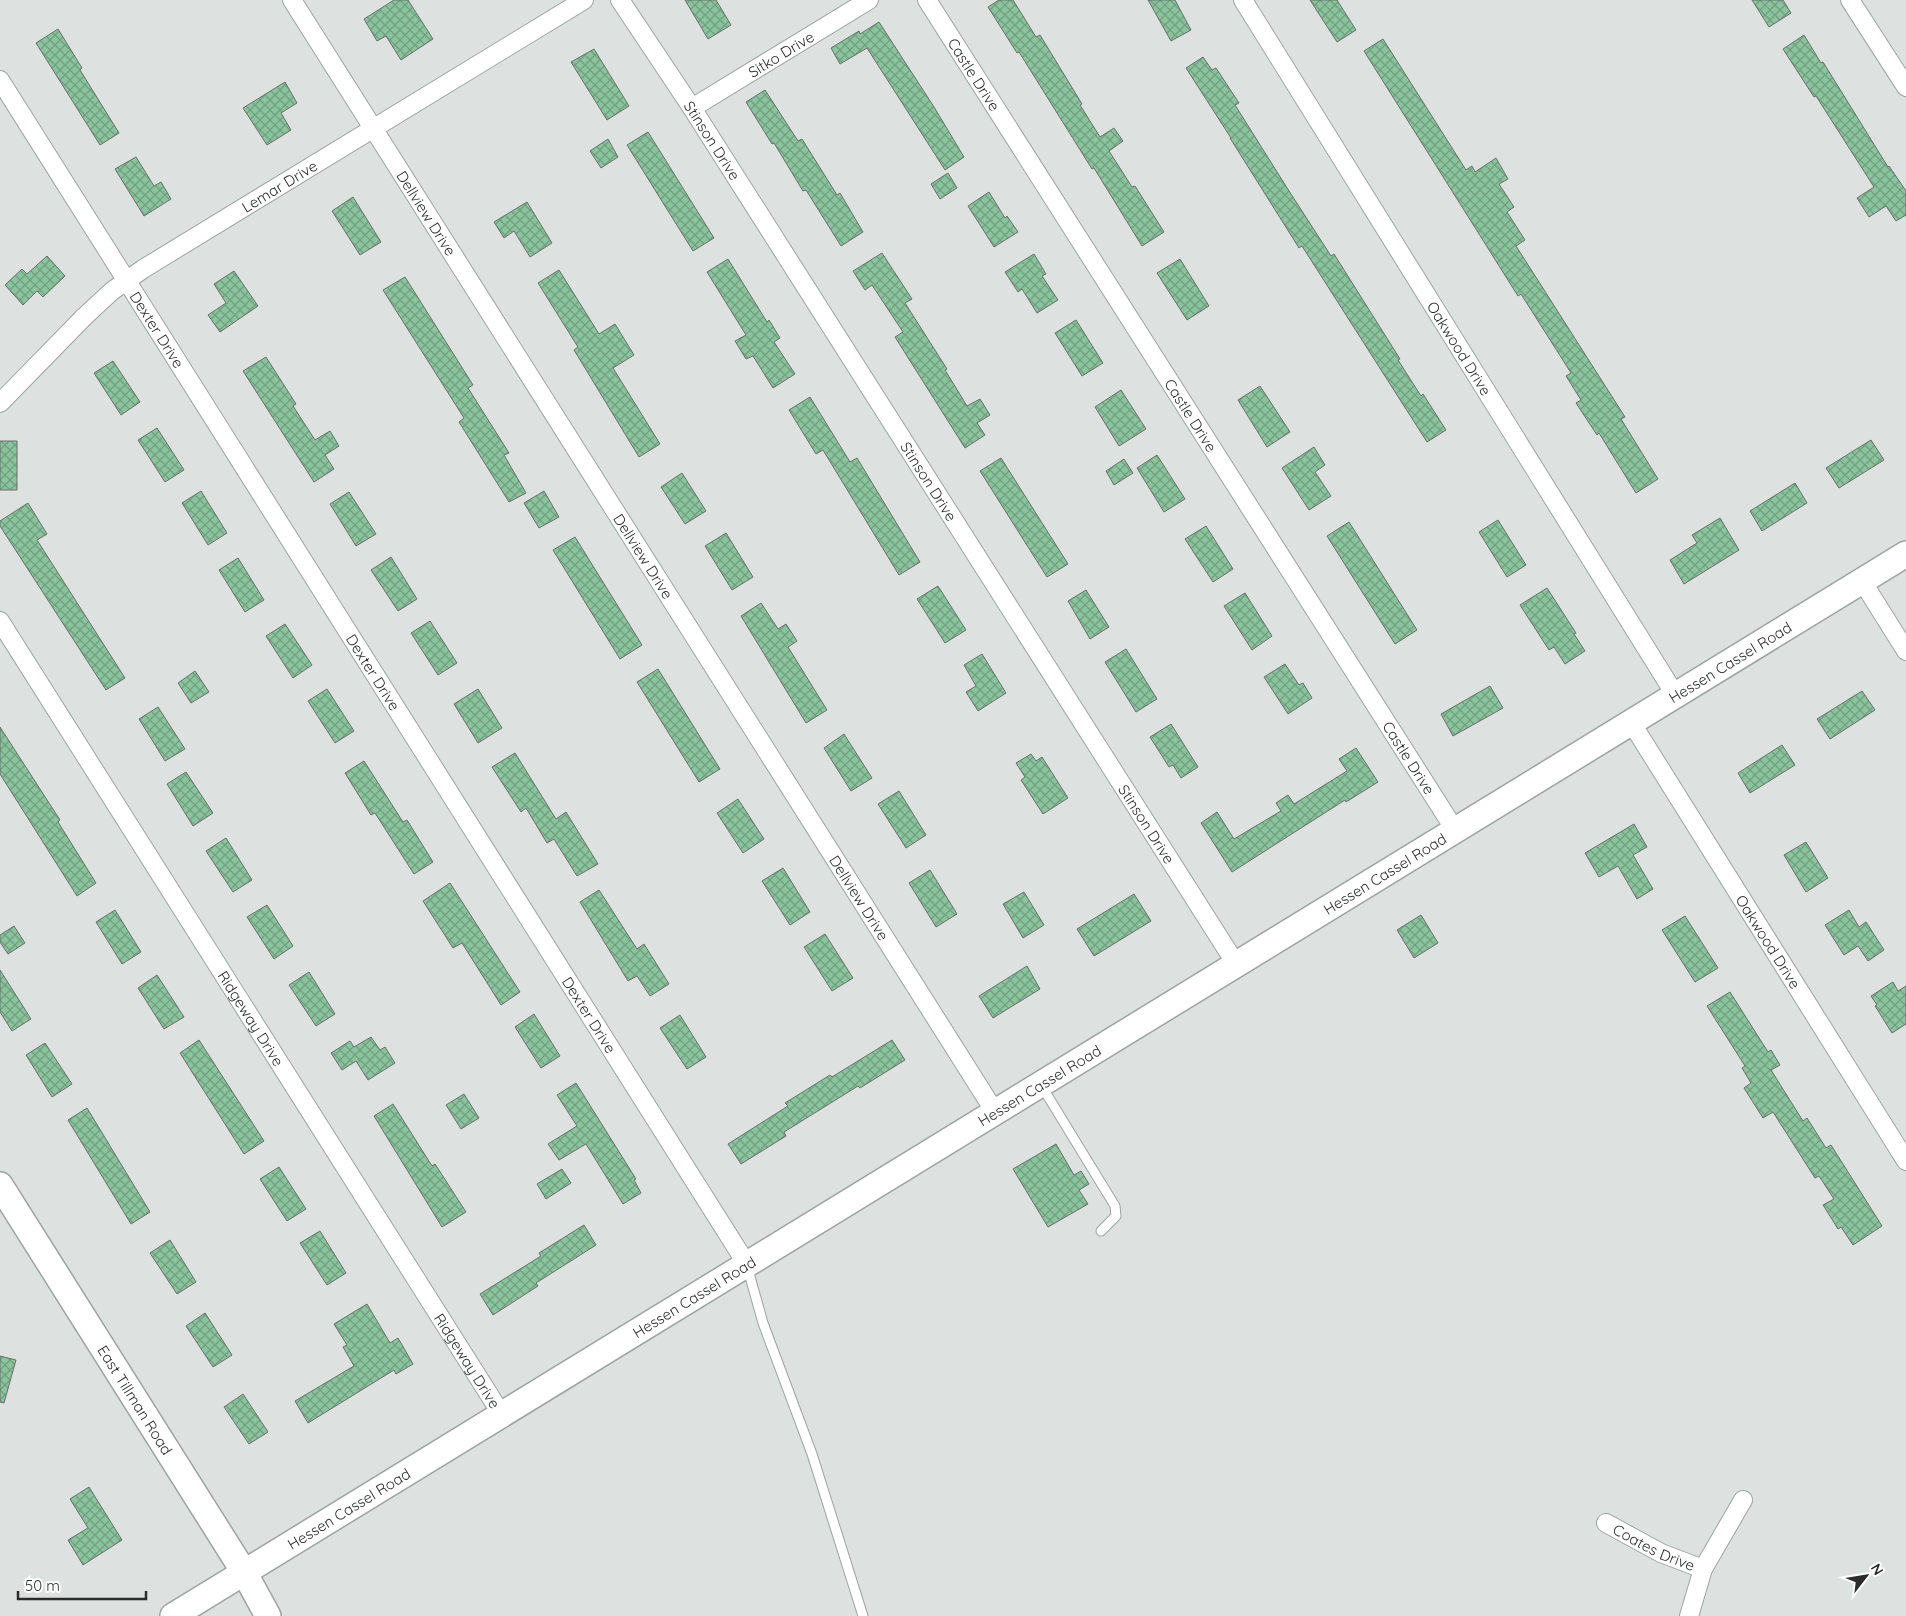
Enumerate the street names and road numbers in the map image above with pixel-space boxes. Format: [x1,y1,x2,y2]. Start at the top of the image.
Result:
street label: Sitko Drive [744,27,817,81]
street label: Castle Drive [944,34,1005,114]
street label: Stinson Drive [680,97,745,184]
street label: Lemar Drive [238,156,321,216]
street label: Dellview Drive [393,167,461,259]
street label: Dexter Drive [126,288,189,371]
street label: Oakwood Drive [1423,298,1496,399]
street label: Castle Drive [1161,375,1221,455]
street label: Stinson Drive [897,438,961,524]
street label: Dellview Drive [610,510,678,602]
street label: Hessen Cassel Road [1665,617,1795,707]
street label: Dexter Drive [342,630,405,714]
street label: Castle Drive [1379,718,1439,798]
street label: Stinson Drive [1115,781,1179,867]
street label: Hessen Cassel Road [1320,829,1450,918]
street label: Dellview Drive [826,852,893,944]
street label: Oakwood Drive [1732,891,1805,992]
street label: Ridgeway Drive [214,967,288,1069]
street label: Dexter Drive [558,973,621,1056]
street label: Hessen Cassel Road [974,1040,1104,1130]
street label: Hessen Cassel Road [629,1252,759,1342]
street label: Ridgeway Drive [430,1309,505,1412]
street label: East Tillman Road [94,1342,177,1458]
street label: Hessen Cassel Road [284,1463,414,1553]
street label: Coates Drive [1610,1519,1698,1575]

